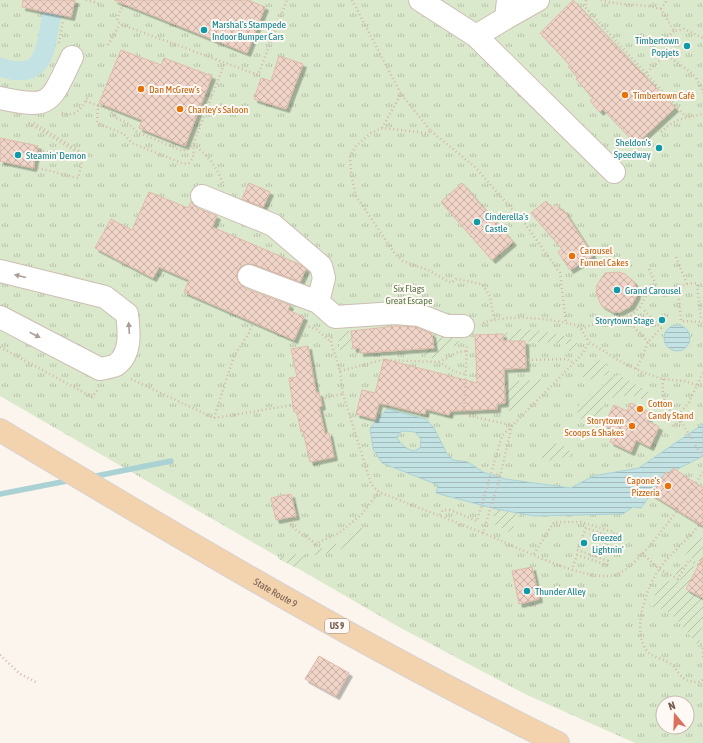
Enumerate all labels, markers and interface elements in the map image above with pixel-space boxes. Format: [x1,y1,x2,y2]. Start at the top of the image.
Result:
place label: Marshal's Stampede Indoor Bumper Cars [212,19,286,42]
marker: Marshal's Stampede Indoor Bumper Cars [199,25,209,35]
place label: Timbertown Popjets [635,35,679,58]
marker: Timbertown Popjets [682,41,692,51]
marker: Dan McGrew’s [136,84,146,94]
place label: Dan McGrew’s [149,84,200,95]
marker: Timbertown Café [620,90,630,100]
place label: Timbertown Café [633,90,695,101]
marker: Charley’s Saloon [175,104,185,114]
place label: Charley’s Saloon [188,104,248,115]
place label: Sheldon's Speedway [614,137,651,160]
marker: Sheldon's Speedway [654,143,664,153]
marker: Steamin' Demon [13,150,23,160]
place label: Steamin' Demon [26,150,86,161]
place label: Cinderella's Castle [485,211,529,234]
marker: Cinderella's Castle [472,217,482,227]
place label: Carousel Funnel Cakes [580,245,629,268]
marker: Carousel Funnel Cakes [567,251,577,261]
one-way arrow [14,273,26,279]
park label: Six Flags Great Escape [385,283,433,306]
marker: Grand Carousel [612,285,622,295]
place label: Grand Carousel [625,285,681,296]
place label: Storytown Stage [595,315,654,326]
marker: Storytown Stage [657,315,667,325]
one-way arrow [125,322,132,334]
one-way arrow [29,332,40,338]
place label: Cotton Candy Stand [648,398,694,421]
marker: Cotton Candy Stand [635,404,645,414]
place label: Storytown Scoops & Shakes [565,415,624,438]
marker: Storytown Scoops & Shakes [627,421,637,431]
place label: Capone’s Pizzeria [627,475,660,498]
marker: Capone’s Pizzeria [663,481,673,491]
place label: Greezed Lightnin' [592,532,624,555]
marker: Greezed Lightnin' [579,538,589,548]
street label: State Route 9 [252,576,300,610]
marker: Thunder Alley [522,586,532,596]
place label: Thunder Alley [535,586,586,597]
road number: US 9 [325,619,349,633]
north arrow [655,695,695,735]
text: N [667,699,677,712]

